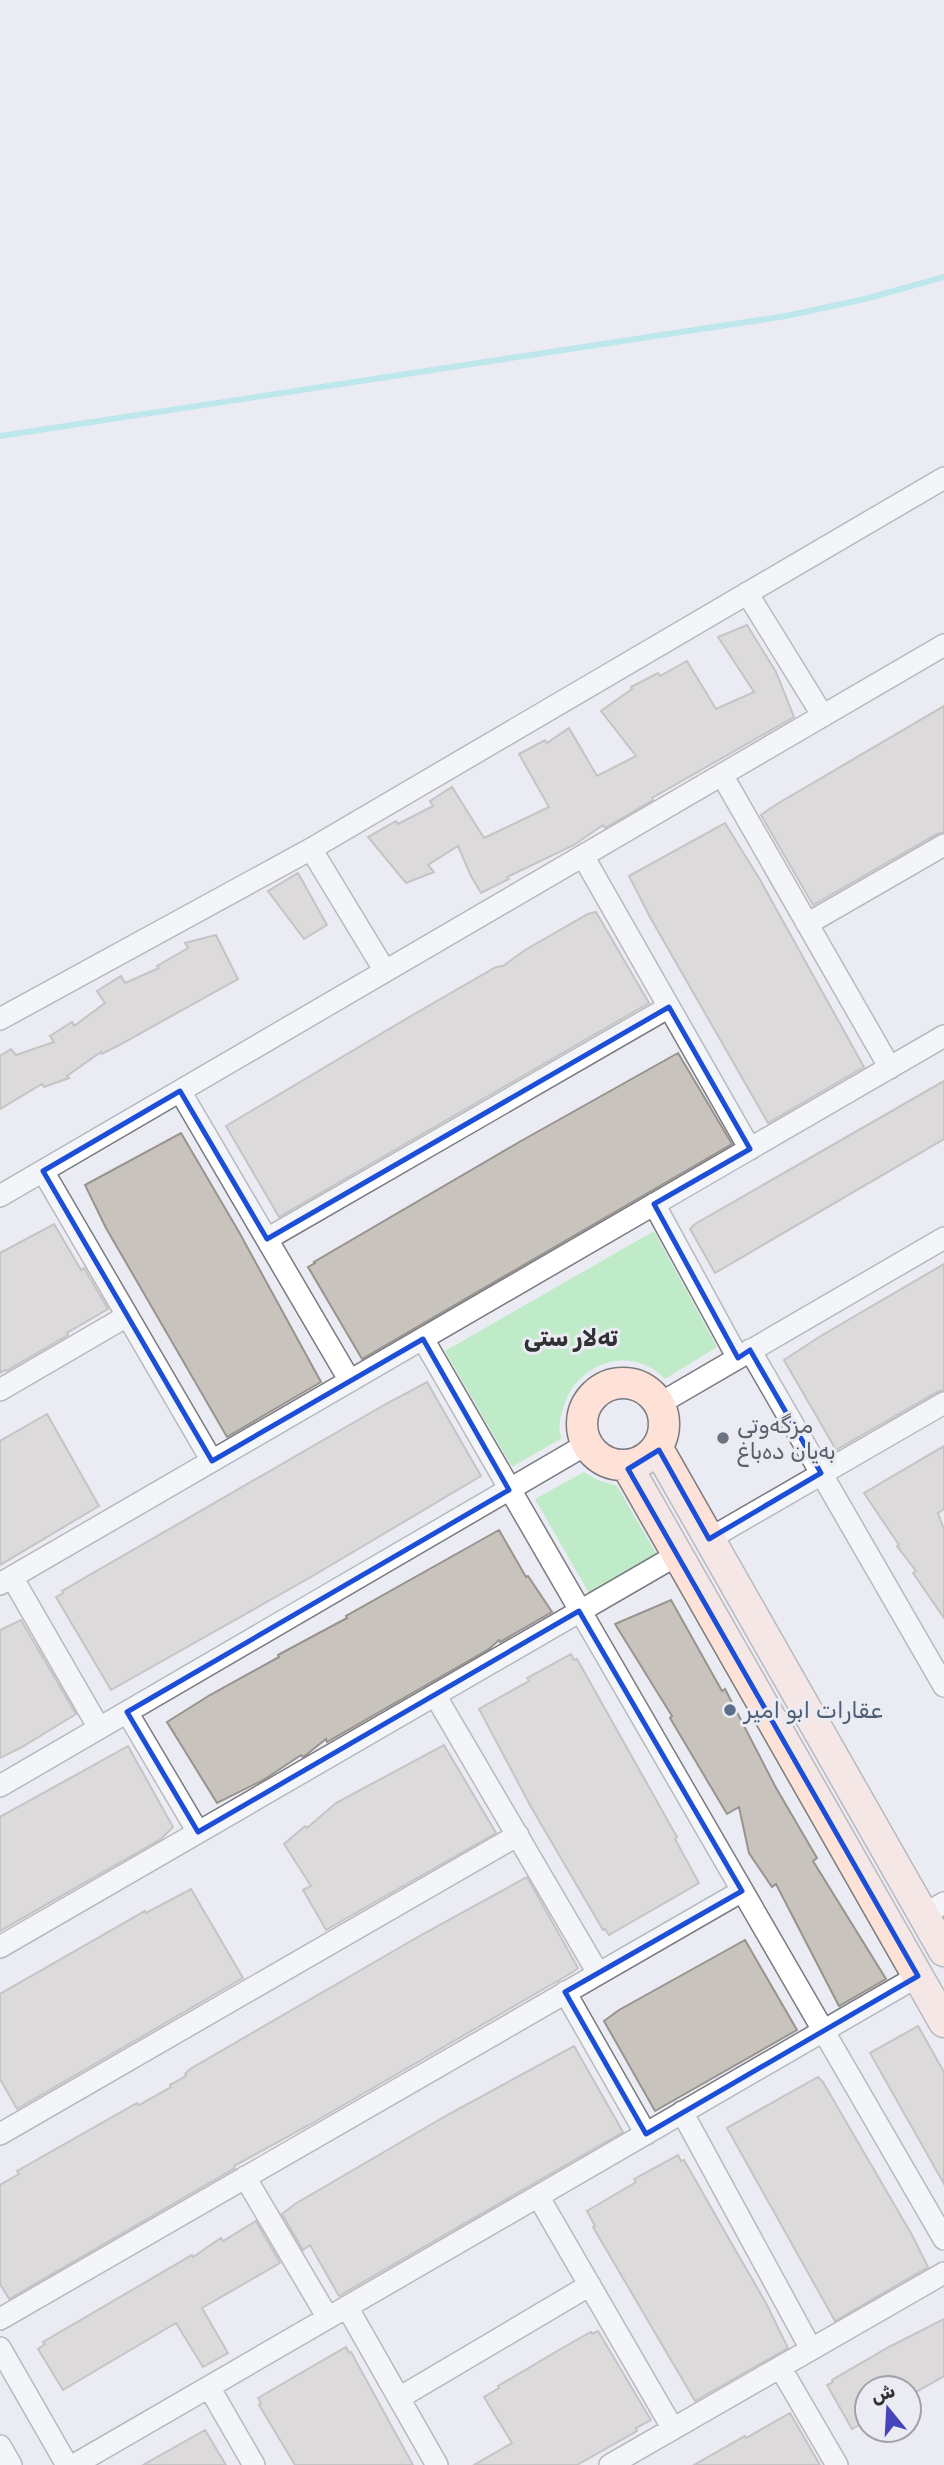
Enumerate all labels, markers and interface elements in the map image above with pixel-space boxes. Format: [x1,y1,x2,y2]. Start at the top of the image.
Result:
district label: ته‌لار ستی [524,1324,618,1352]
place label: مزگەوتی بەیان دەباغ [737,1411,836,1467]
marker: مزگەوتی بەیان دەباغ [715,1430,731,1446]
place label: عقارات ابو امير [742,1696,883,1724]
marker: عقارات ابو امير [722,1702,738,1718]
north arrow [853,2374,923,2444]
text: ش [868,2379,898,2408]

